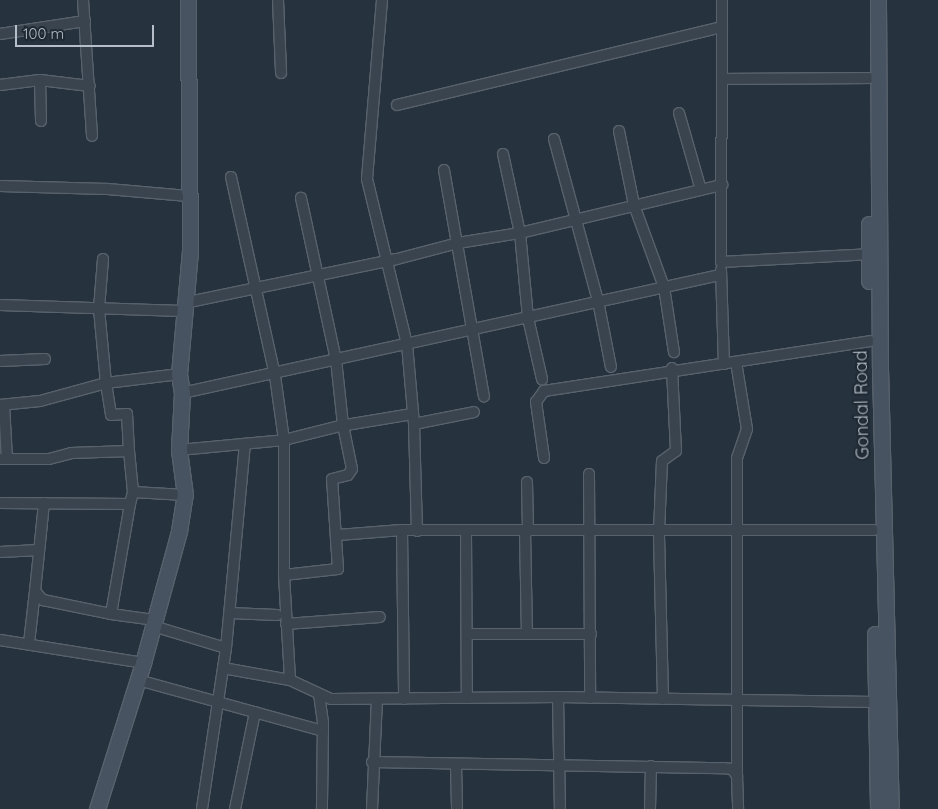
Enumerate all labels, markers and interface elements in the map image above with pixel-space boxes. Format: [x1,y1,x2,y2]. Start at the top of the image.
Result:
scale bar [18,15,156,47]
text: 100 m [23,24,64,43]
street label: Gondal Road [850,350,874,460]

